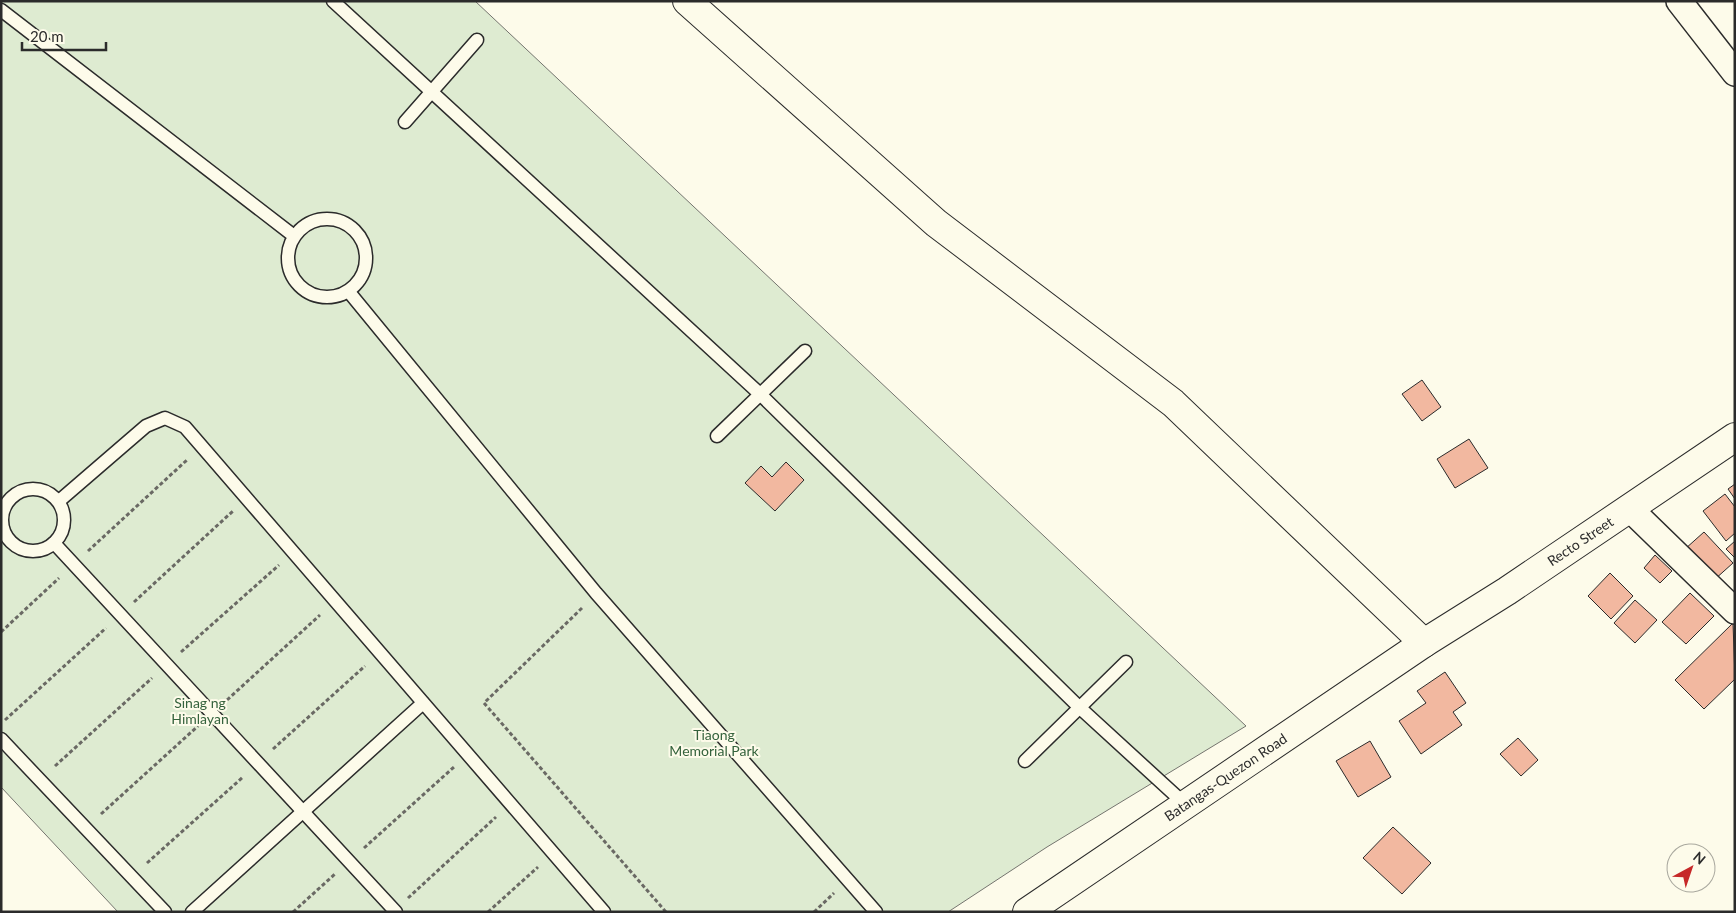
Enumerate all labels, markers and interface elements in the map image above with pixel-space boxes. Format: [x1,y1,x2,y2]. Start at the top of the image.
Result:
scale bar [22,20,106,52]
text: 20 m [30,27,64,45]
street label: Recto Street [1544,513,1616,569]
park label: Sinag ng Himlayan [171,694,229,727]
park label: Tiaong Memorial Park [669,726,760,759]
street label: Batangas-Quezon Road [1161,729,1290,824]
north arrow [1666,843,1716,893]
text: N [1690,848,1709,868]

